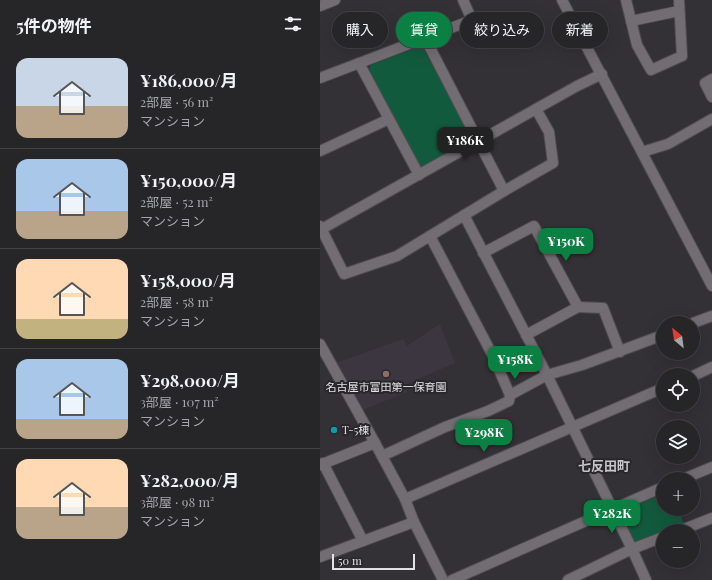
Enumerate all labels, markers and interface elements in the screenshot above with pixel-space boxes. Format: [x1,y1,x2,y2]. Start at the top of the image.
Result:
chip: 購入 [332,12,388,48]
chip: 賃貸 [396,12,452,48]
chip: 絞り込み [460,12,544,48]
chip: 新着 [552,12,608,48]
icon: filters [282,13,304,35]
text: 5件の物件 [16,14,92,36]
text: ¥186,000/月 [140,69,238,91]
icon: home [48,74,96,122]
text: 2部屋 · 56 m² [140,93,213,110]
text: マンション [140,112,205,129]
pin: ¥186K [437,127,493,161]
text: ¥186K [446,131,484,148]
text: ¥150,000/月 [140,169,237,191]
icon: home [48,175,96,223]
text: 2部屋 · 52 m² [140,193,213,210]
text: マンション [140,212,205,229]
pin: ¥150K [538,228,594,262]
text: ¥150K [547,232,585,249]
text: ¥158,000/月 [140,269,236,291]
icon: home [48,275,96,323]
text: 2部屋 · 58 m² [140,293,213,310]
text: マンション [140,312,205,329]
north arrow [656,316,700,360]
map controls [656,316,700,568]
pin: ¥158K [487,346,543,380]
text: ¥158K [497,350,533,367]
button: locate [656,368,700,412]
text: ¥298,000/月 [140,369,240,391]
marker: 名古屋市富田第一保育園 [381,369,391,379]
icon: home [48,375,96,423]
place label: 名古屋市富田第一保育園 [326,379,447,394]
text: 3部屋 · 107 m² [140,393,219,410]
text: マンション [140,412,205,429]
pin: ¥298K [456,419,512,453]
button: layers [656,420,700,464]
place label: T-5棟 [342,422,369,437]
text: ¥298K [464,423,504,440]
marker: T-5棟 [329,425,339,435]
district label: 七反田町 [578,457,630,474]
text: ¥282,000/月 [140,469,240,491]
button: + [656,472,700,516]
icon: home [48,475,96,523]
text: 3部屋 · 98 m² [140,493,214,510]
pin: ¥282K [584,500,640,534]
text: ¥282K [593,504,632,521]
text: マンション [140,512,205,529]
button: − [656,524,700,568]
scale bar [332,552,415,571]
text: 50 m [338,553,362,568]

